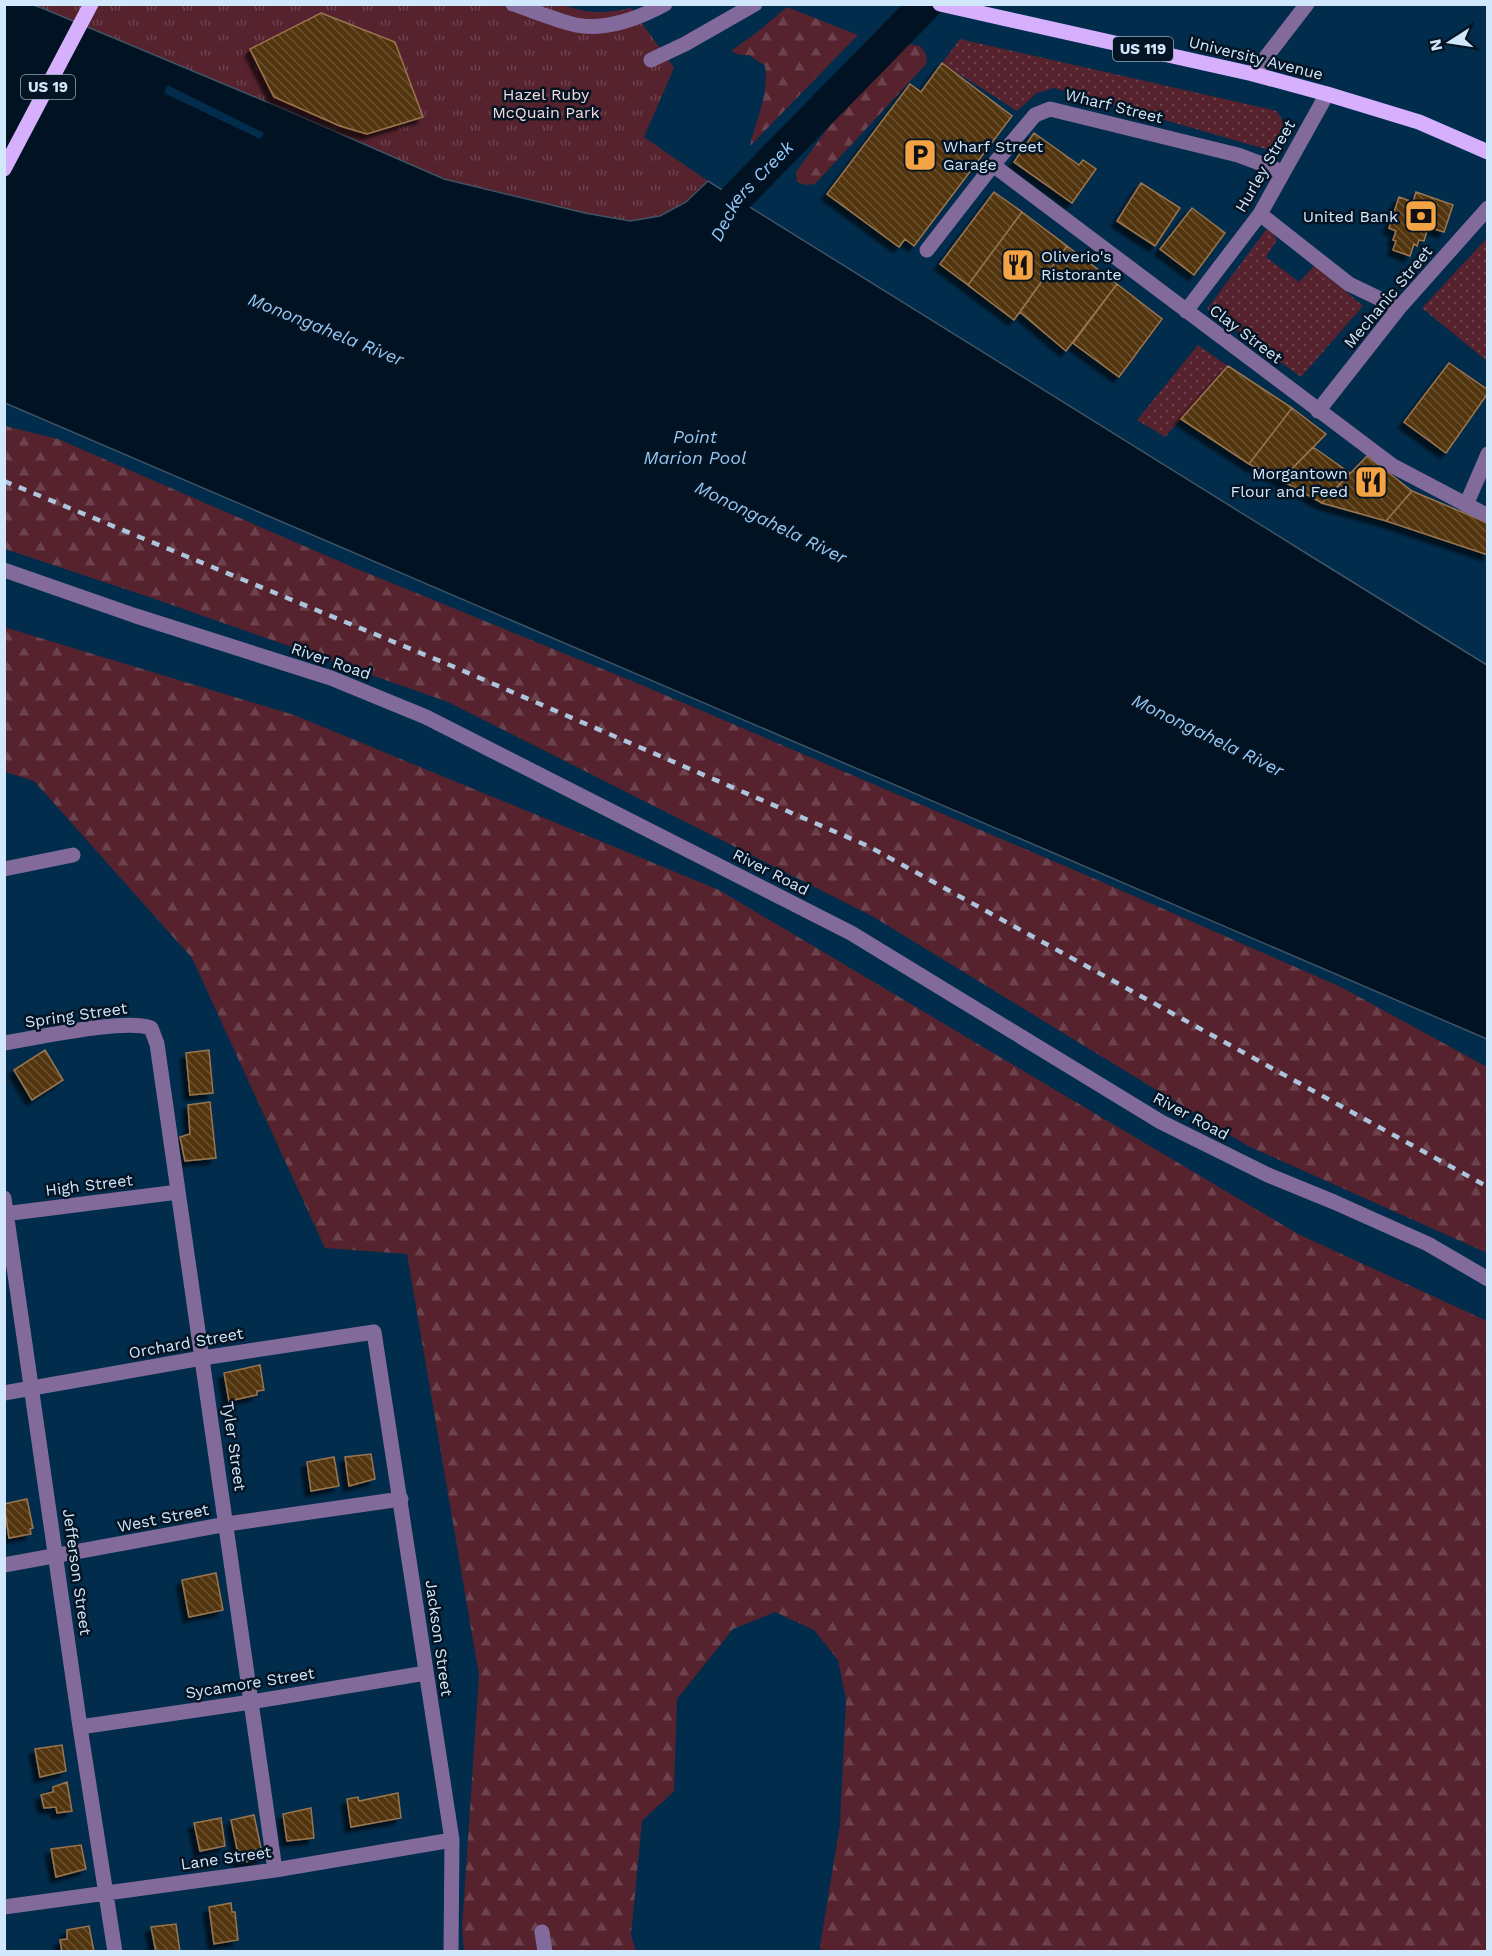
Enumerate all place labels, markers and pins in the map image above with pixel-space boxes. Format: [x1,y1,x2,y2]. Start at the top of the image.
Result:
parking icon: Wharf Street Garage [902,137,938,173]
place label: Wharf Street Garage [943,137,1043,174]
bank icon: United Bank [1403,198,1439,234]
place label: United Bank [1303,207,1398,226]
restaurant icon: Oliverio's Ristorante [1000,247,1036,283]
place label: Oliverio's Ristorante [1041,247,1122,284]
place label: Morgantown Flour and Feed [1230,464,1348,501]
restaurant icon: Morgantown Flour and Feed [1353,464,1389,500]

